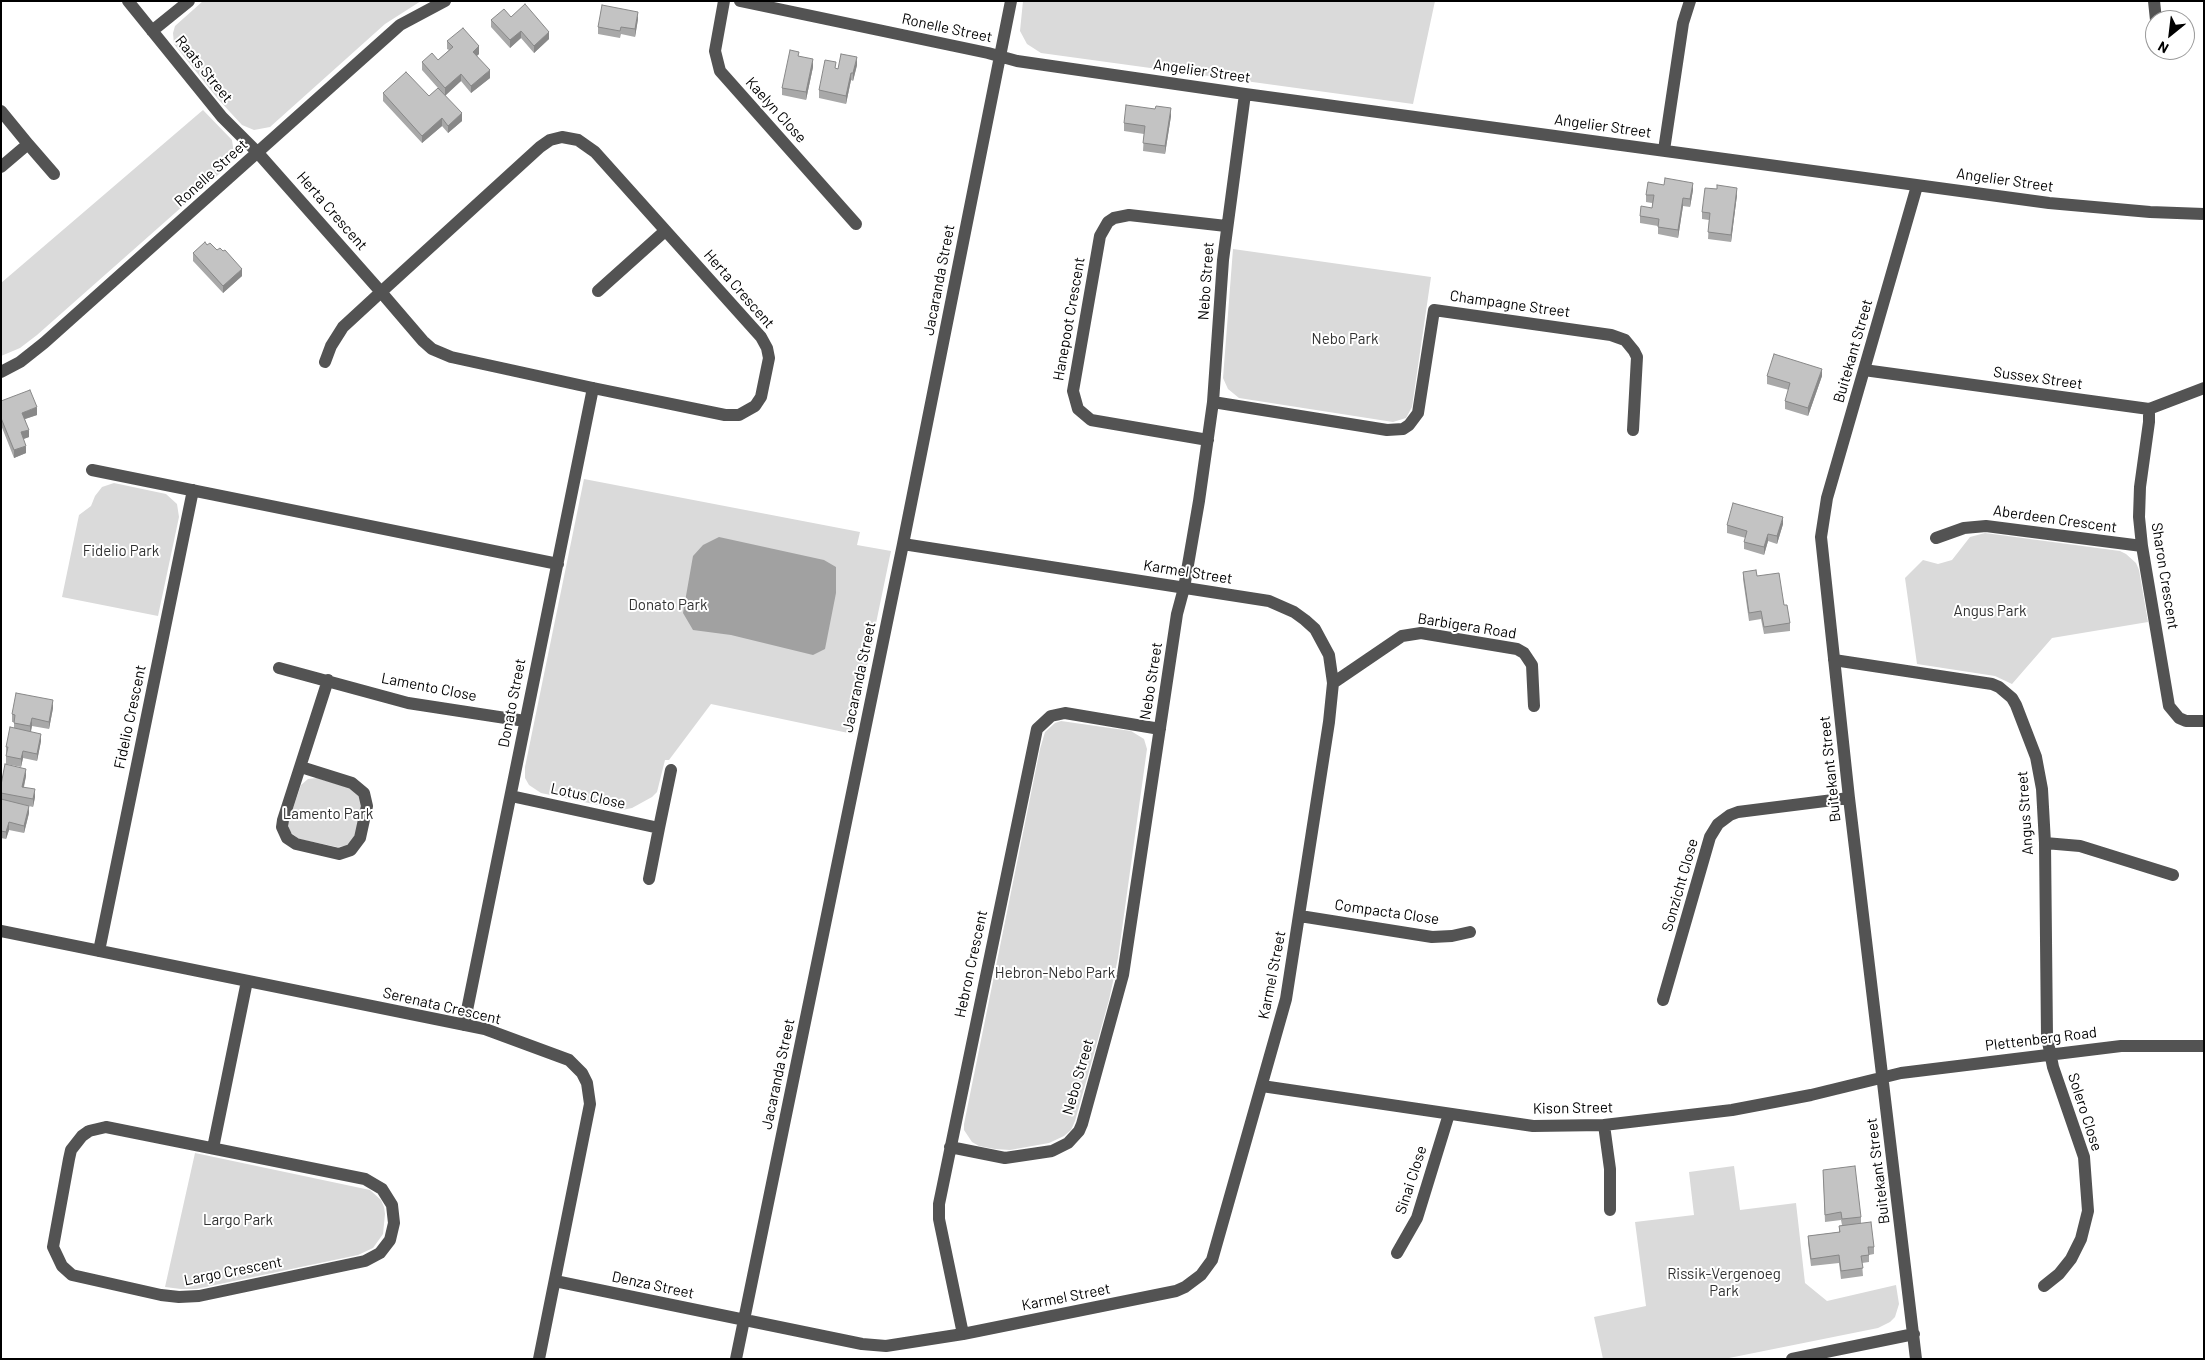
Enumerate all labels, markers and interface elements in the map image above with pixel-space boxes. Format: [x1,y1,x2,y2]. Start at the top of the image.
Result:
street label: Ronelle Street [900,10,994,46]
north arrow [2145,10,2195,60]
street label: Raats Street [171,32,237,106]
text: N [2155,38,2171,57]
street label: Angelier Street [1152,55,1252,87]
street label: Kaelyn Close [742,73,810,147]
street label: Angelier Street [1553,110,1653,142]
street label: Ronelle Street [171,135,251,211]
street label: Angelier Street [1955,164,2055,196]
street label: Herta Crescent [293,168,371,254]
street label: Jacaranda Street [919,223,959,337]
street label: Nebo Street [1194,241,1218,321]
street label: Herta Crescent [700,246,778,332]
street label: Hanepoot Crescent [1049,256,1089,382]
street label: Champagne Street [1449,287,1571,321]
street label: Buitekant Street [1830,297,1876,405]
park label: Nebo Park [1312,330,1378,348]
street label: Sussex Street [1992,363,2084,393]
street label: Aberdeen Crescent [1992,501,2118,537]
street label: Sharon Crescent [2148,521,2182,631]
park label: Fidelio Park [83,542,159,560]
street label: Karmel Street [1142,556,1234,588]
park label: Donato Park [628,596,708,614]
park label: Angus Park [1954,602,2026,620]
street label: Barbigera Road [1416,609,1518,643]
street label: Jacaranda Street [838,620,880,734]
street label: Nebo Street [1136,641,1166,721]
street label: Donato Street [495,657,529,749]
street label: Fidelio Crescent [110,663,150,771]
street label: Lamento Close [380,669,478,705]
street label: Buitekant Street [1815,715,1845,823]
street label: Angus Street [2013,770,2037,856]
street label: Lotus Close [549,779,627,813]
park label: Lamento Park [283,805,373,823]
street label: Sonzicht Close [1658,836,1702,934]
street label: Compacta Close [1334,896,1440,928]
street label: Hebron Crescent [951,909,991,1019]
street label: Karmel Street [1255,929,1289,1021]
park label: Hebron-Nebo Park [995,964,1115,982]
street label: Serenata Crescent [381,984,503,1028]
street label: Jacaranda Street [757,1017,799,1131]
street label: Plettenberg Road [1984,1023,2098,1055]
street label: Nebo Street [1059,1037,1097,1117]
street label: Solero Close [2064,1071,2106,1153]
street label: Kison Street [1533,1098,1613,1118]
street label: Buitekant Street [1863,1117,1893,1225]
street label: Sinai Close [1391,1143,1431,1217]
park label: Largo Park [203,1211,273,1229]
street label: Largo Crescent [182,1253,284,1289]
park label: Rissik-Vergenoeg Park [1667,1265,1781,1300]
street label: Denza Street [610,1268,696,1302]
street label: Karmel Street [1020,1280,1112,1314]

